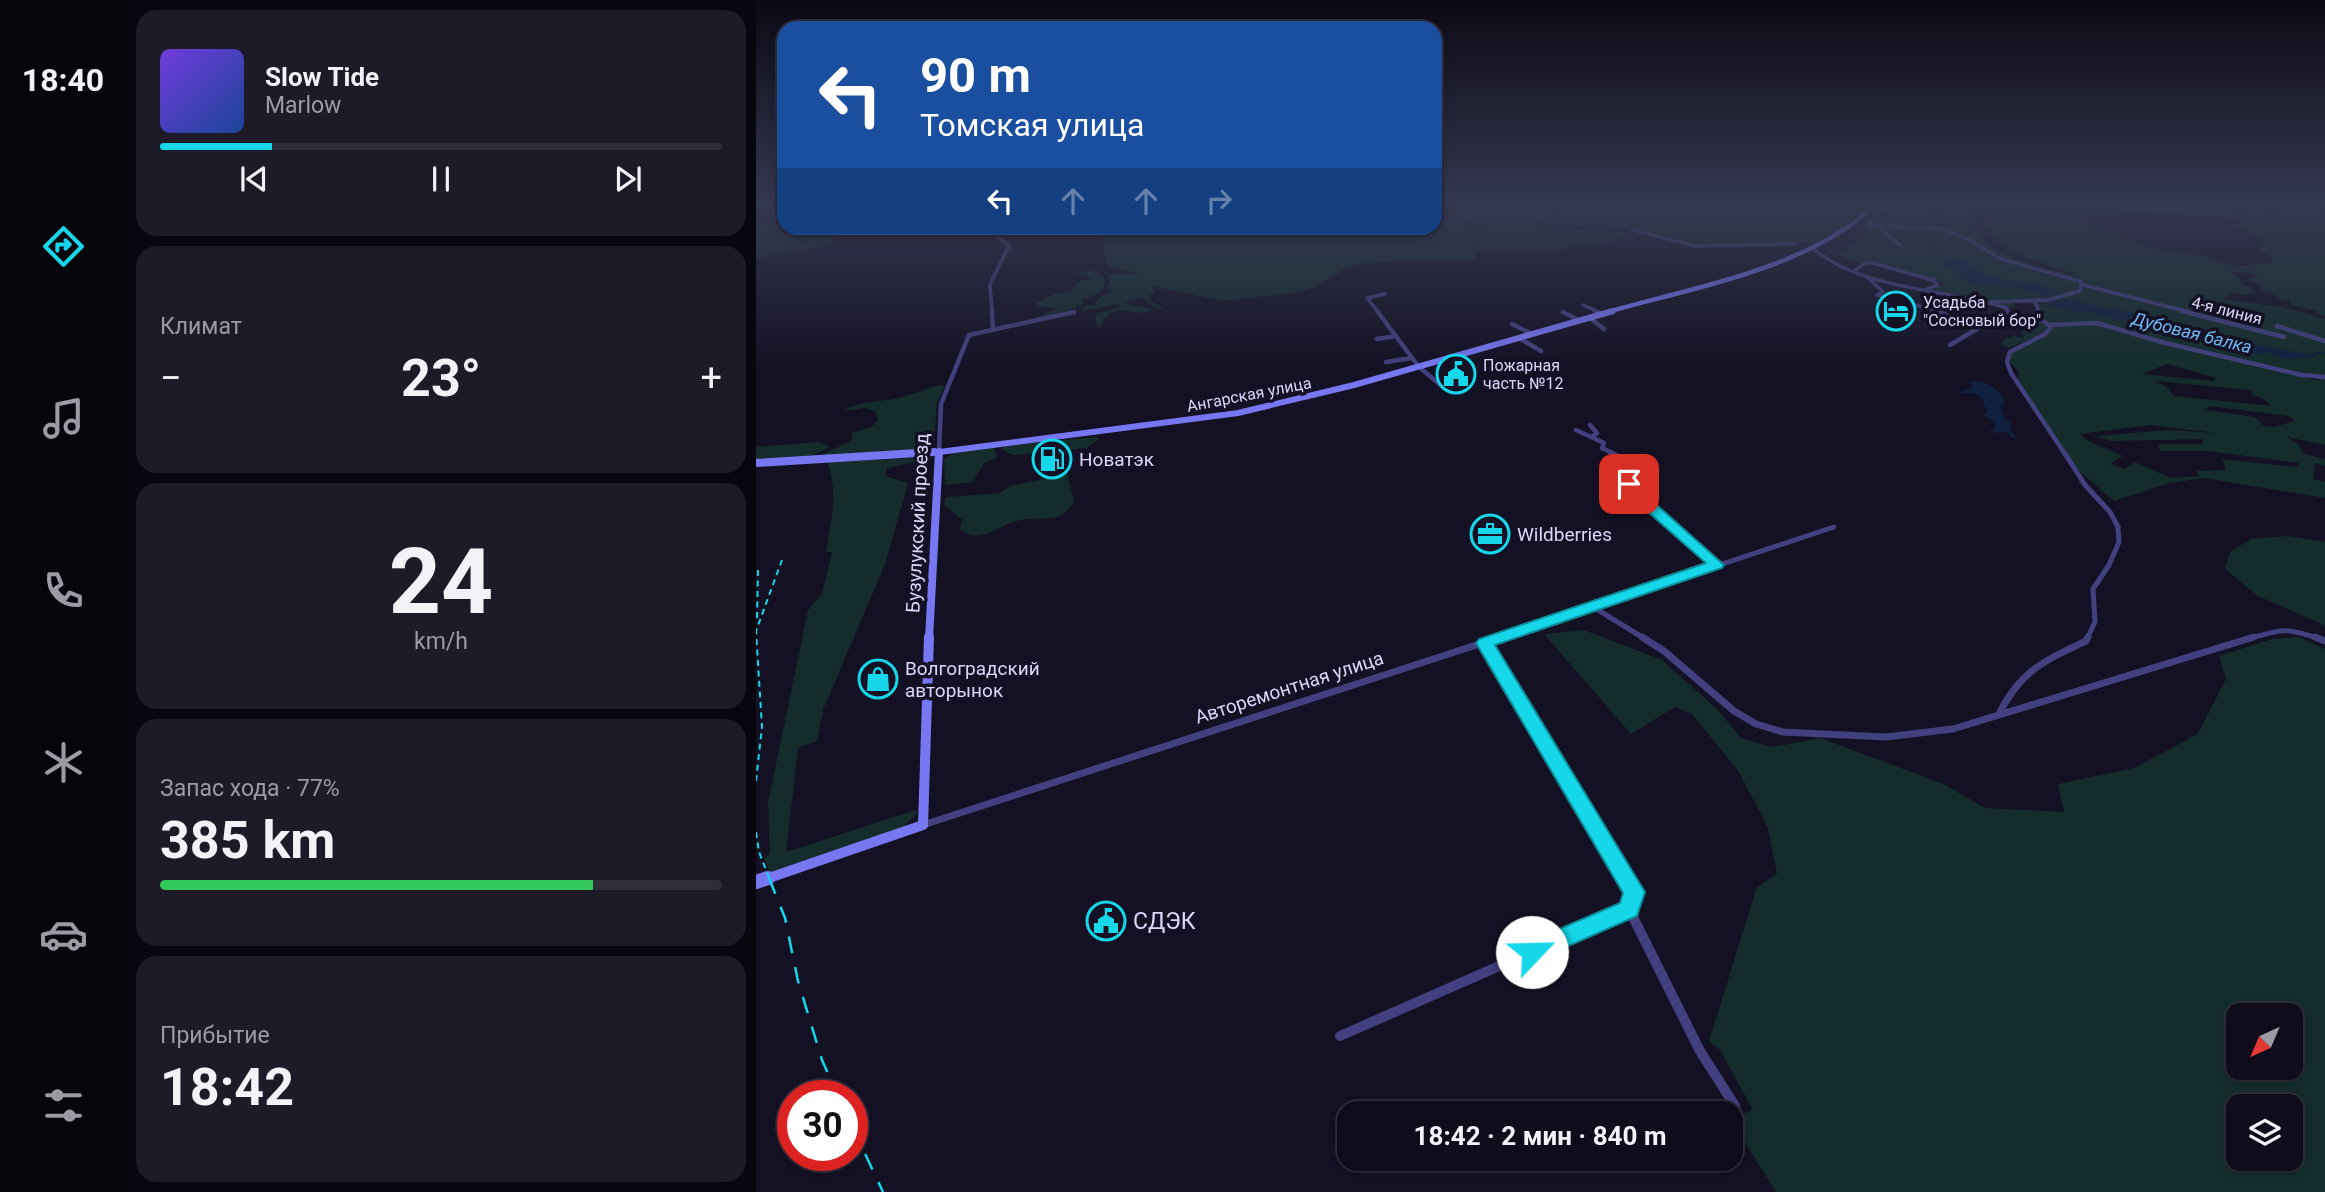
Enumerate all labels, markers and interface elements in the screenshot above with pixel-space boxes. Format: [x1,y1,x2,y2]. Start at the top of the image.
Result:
text: 90 m [920,47,1031,104]
icon: left [805,49,896,140]
text: 18:40 [22,61,104,99]
text: Slow Tide [265,62,379,92]
text: Marlow [265,92,341,119]
text: Томская улица [920,106,1144,144]
icon: previous [235,160,273,198]
icon: pause [422,160,460,198]
icon: next [609,160,647,198]
icon: left [981,182,1019,220]
icon: ahead [1054,182,1092,220]
icon: ahead [1127,182,1165,220]
icon: right [1200,182,1238,220]
icon: directions [39,222,88,271]
hotel icon: Усадьба "Сосновый бор" [1875,290,1917,332]
place label: Усадьба "Сосновый бор" [1923,293,2041,330]
street label: 4-я линия [2190,293,2264,328]
water label: Дубовая балка [2128,307,2254,358]
text: Климат [160,313,242,340]
text: 23° [401,348,481,409]
public building icon: Пожарная часть №12 [1435,353,1477,395]
text: − [160,356,182,400]
text: + [700,356,722,400]
place label: Пожарная часть №12 [1483,356,1564,393]
street label: Ангарская улица [1185,373,1313,416]
icon: music [39,394,88,443]
street label: Бузулукский проезд [901,433,934,613]
fuel station icon: Новатэк [1031,438,1073,480]
place label: Новатэк [1079,448,1155,471]
pin [1599,454,1659,514]
icon: arrive [1610,465,1648,503]
office icon: Wildberries [1469,513,1511,555]
place label: Wildberries [1517,523,1612,546]
text: 24 [389,529,493,635]
icon: phone [39,566,88,615]
text: km/h [414,628,468,655]
street label: Авторемонтная улица [1192,646,1386,729]
place label: Волгоградский авторынок [905,657,1040,702]
shop icon: Волгоградский авторынок [857,658,899,700]
icon: climate [39,738,88,787]
text: Запас хода · 77% [160,775,340,802]
text: 385 km [160,810,335,871]
public building icon: СДЭК [1085,900,1127,942]
place label: СДЭК [1133,908,1196,935]
icon: car [39,910,88,959]
position arrow [1495,915,1569,989]
north arrow [2226,1003,2303,1080]
map controls [2226,1003,2303,1171]
text: Прибытие [160,1022,270,1049]
text: 18:42 [160,1057,294,1118]
speed limit sign: 30 [777,1080,868,1171]
icon: filters [39,1081,88,1130]
button: layers [2226,1094,2303,1171]
text: 18:42 · 2 мин · 840 m [1414,1121,1666,1151]

